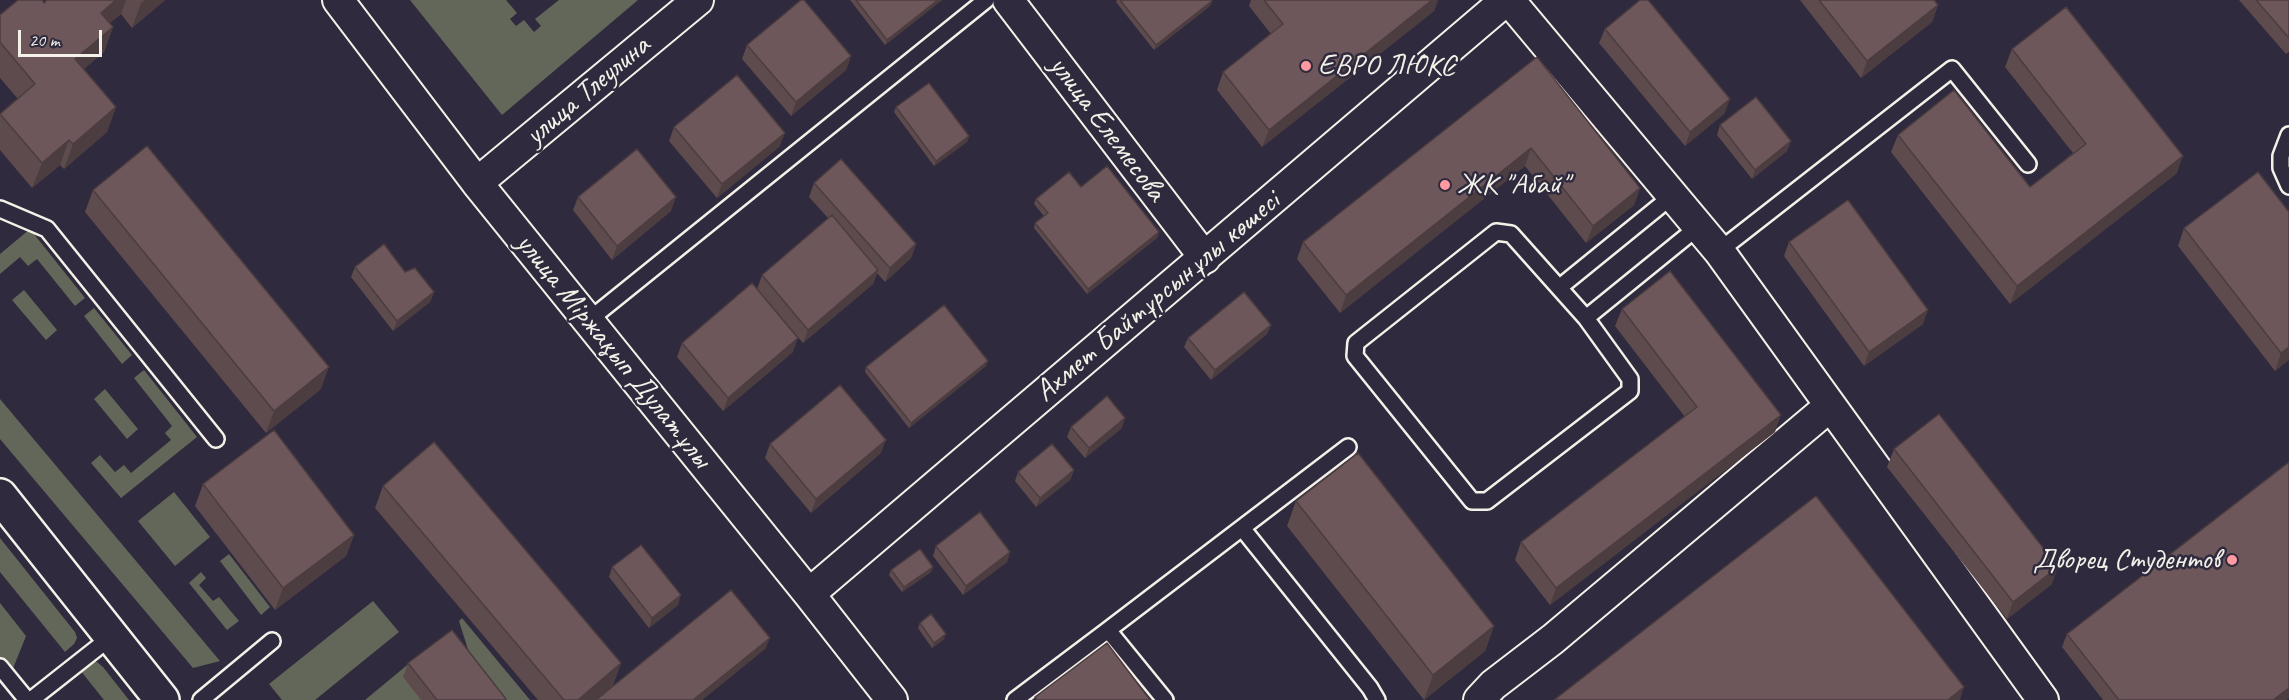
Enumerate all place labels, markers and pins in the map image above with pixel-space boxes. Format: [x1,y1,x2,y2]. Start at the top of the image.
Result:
place label: ЕВРО ЛЮКС [1318,48,1455,84]
marker: ЕВРО ЛЮКС [1299,59,1313,73]
place label: ЖК "Абай" [1457,167,1568,203]
marker: ЖК "Абай" [1438,178,1452,192]
place label: Дворец Студентов [2033,542,2220,578]
marker: Дворец Студентов [2225,553,2239,567]

